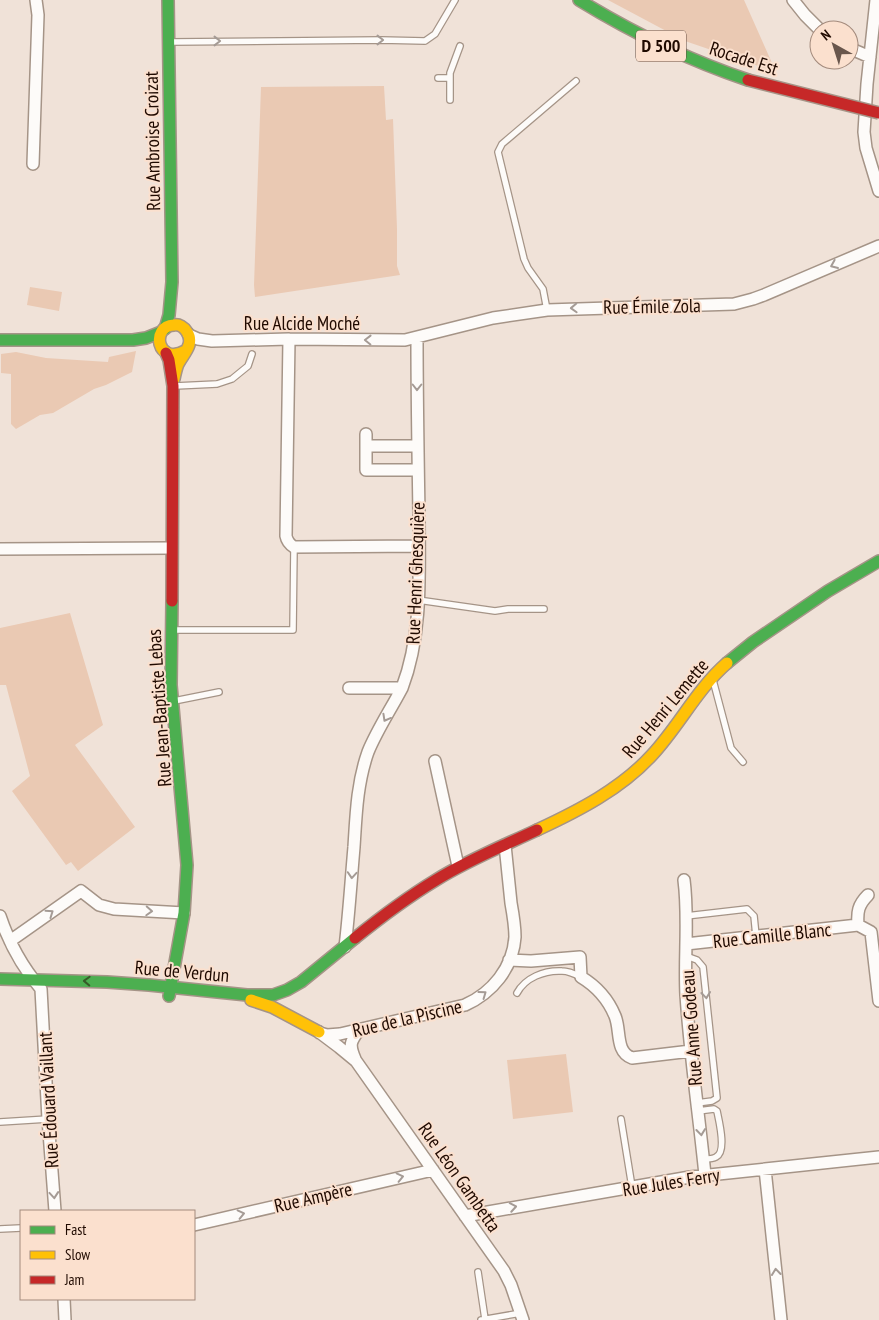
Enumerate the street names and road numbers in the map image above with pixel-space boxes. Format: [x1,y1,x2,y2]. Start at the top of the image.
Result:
road number: D 500 [636,30,686,61]
street label: Rocade Est [707,36,782,81]
street label: Rue Ambroise Croizat [139,70,165,211]
street label: Rue Émile Zola [603,293,701,319]
street label: Rue Alcide Moché [244,311,360,335]
street label: Rue Henri Ghesquière [401,501,429,645]
street label: Rue Jean-Baptiste Lebas [142,628,176,788]
street label: Rue Henri Lemette [617,653,714,763]
street label: Rue Camille Blanc [712,917,832,953]
street label: Rue de Verdun [134,955,230,987]
street label: Rue Anne Godeau [675,969,707,1087]
street label: Rue de la Piscine [350,994,464,1042]
street label: Rue Édouard Vaillant [32,1030,64,1169]
street label: Rue Léon Gambetta [413,1118,507,1236]
street label: Rue Jules Ferry [621,1162,722,1202]
street label: Rue Ampère [272,1176,354,1218]

